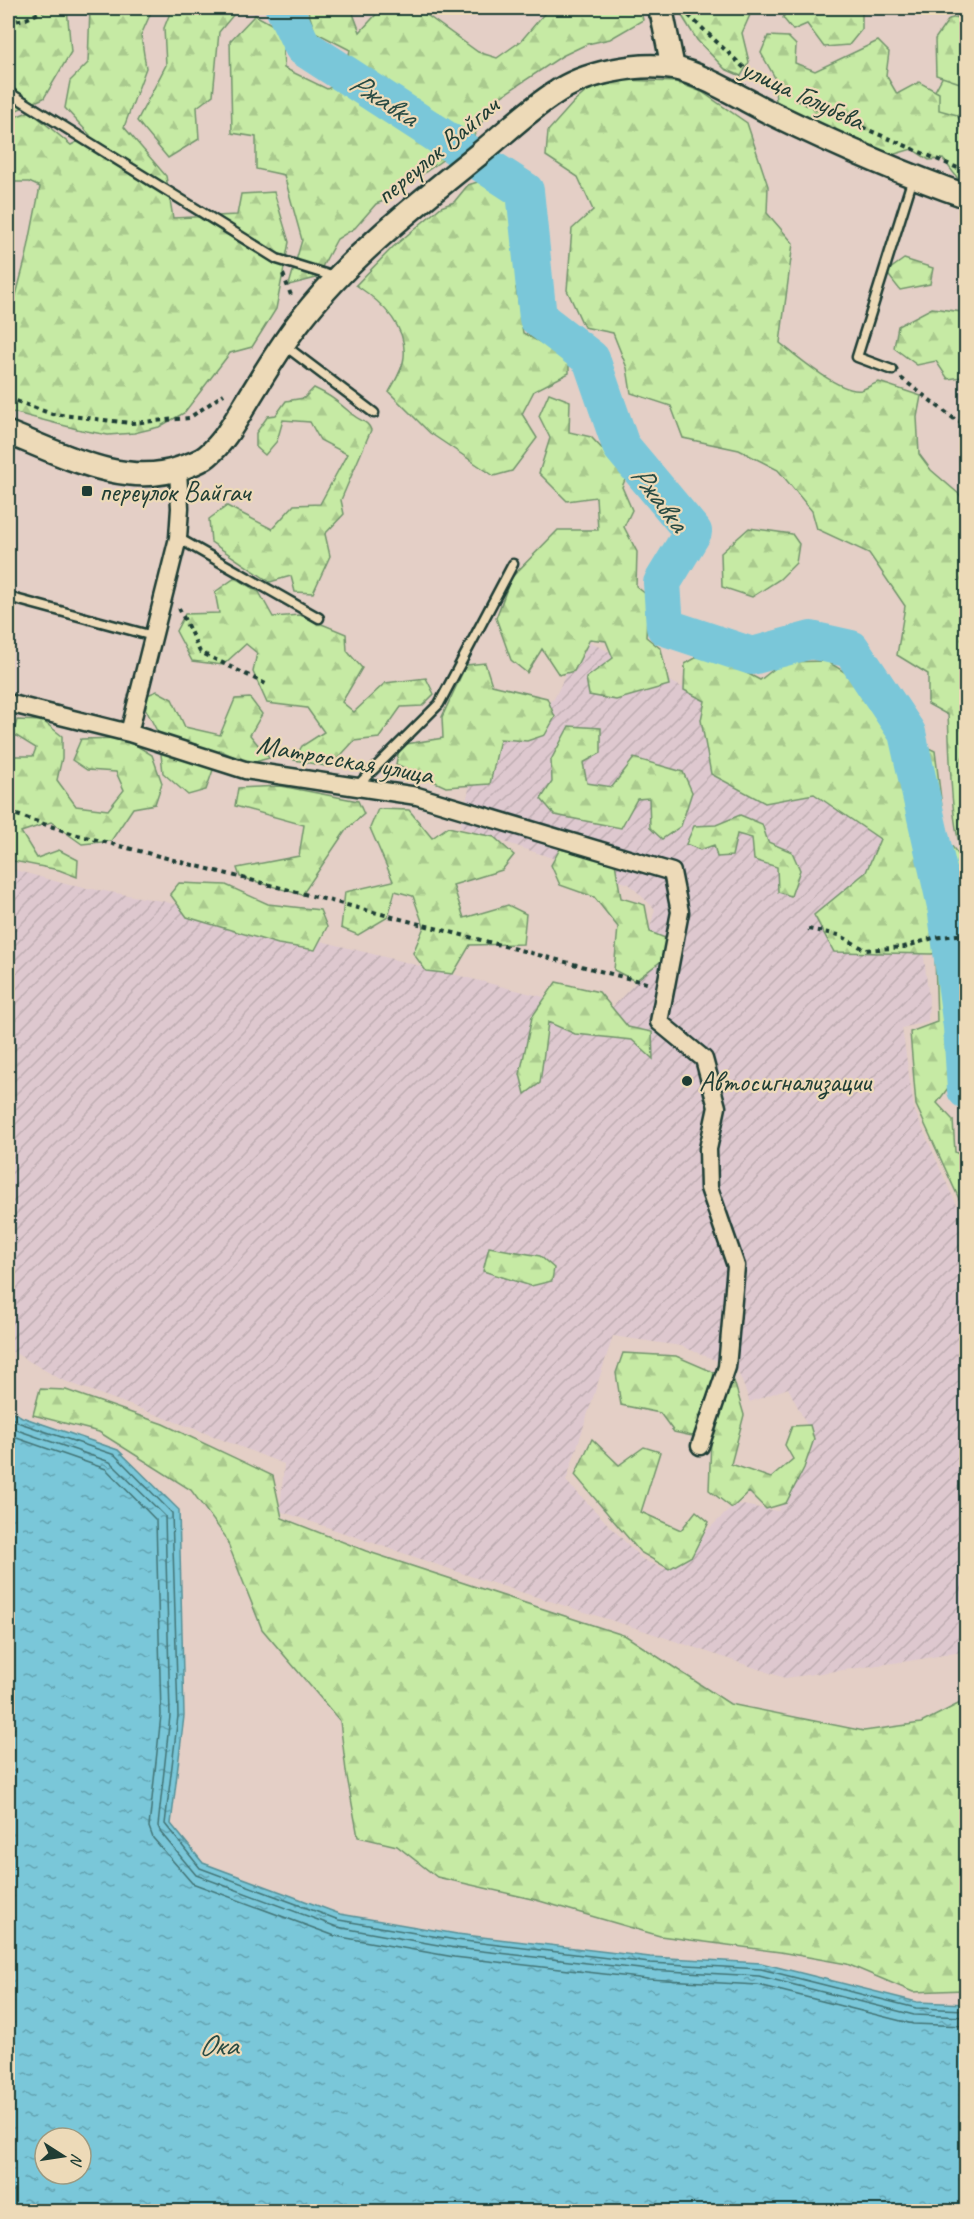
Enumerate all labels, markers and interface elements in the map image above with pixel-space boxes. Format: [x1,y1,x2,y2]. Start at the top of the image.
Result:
street label: улица Голубева [734,49,872,138]
water label: Ржавка [343,63,428,137]
street label: переулок Вайгач [368,87,508,212]
water label: Ржавка [623,457,699,541]
place label: переулок Вайгач [99,474,252,509]
marker: переулок Вайгач [80,484,94,498]
street label: Матросская улица [254,726,438,792]
place label: Автосигнализации [699,1064,873,1100]
marker: Автосигнализации [680,1074,694,1088]
water label: Ока [198,2026,240,2064]
north arrow [33,2126,93,2186]
text: N [65,2152,88,2169]

